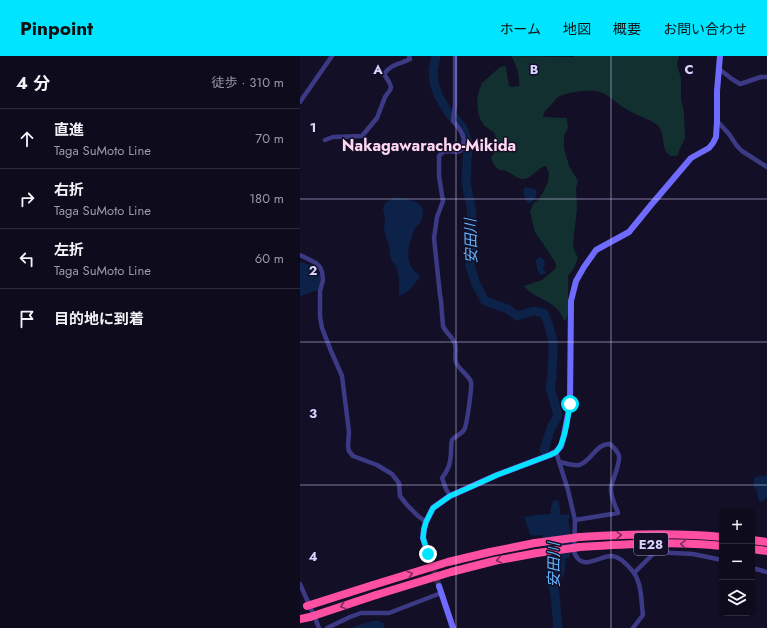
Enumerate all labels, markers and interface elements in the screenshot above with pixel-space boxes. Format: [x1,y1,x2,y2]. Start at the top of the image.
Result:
text: Pinpoint [20,15,93,42]
text: ホーム [499,19,541,39]
text: 地図 [563,19,591,39]
text: 概要 [613,19,641,39]
text: お問い合わせ [663,19,747,39]
text: A [372,60,383,79]
text: B [530,60,539,79]
text: C [684,60,694,79]
text: 4 分 [16,71,50,95]
text: 徒歩 · 310 m [212,73,284,92]
text: 1 [310,118,316,137]
text: 直進 [54,119,84,141]
icon: ahead [16,128,38,150]
text: 70 m [255,129,284,148]
district label: Nakagawaracho-Mikida [342,134,516,157]
text: Taga SuMoto Line [54,141,151,160]
text: 右折 [54,179,84,201]
icon: right [16,188,38,210]
text: 180 m [249,189,284,208]
text: Taga SuMoto Line [54,201,151,220]
water label: 安田川 [460,216,482,264]
text: 左折 [54,239,84,261]
icon: left [16,248,38,270]
text: 60 m [255,249,284,268]
text: Taga SuMoto Line [54,261,151,280]
text: 2 [309,261,317,280]
icon: arrive [16,308,38,330]
text: 目的地に到着 [54,308,144,330]
route start [561,395,579,413]
text: 3 [309,404,317,423]
map controls [719,508,755,616]
button: + [719,508,755,544]
one-way arrow [616,530,622,539]
road number: E28 [634,533,668,555]
one-way arrow [680,540,686,548]
water label: 安田川 [543,541,565,588]
button: − [719,544,755,580]
route end [419,545,437,563]
text: 4 [308,547,318,566]
one-way arrow [496,555,502,563]
one-way arrow [406,570,413,578]
button: layers [719,580,755,616]
one-way arrow [339,601,346,609]

